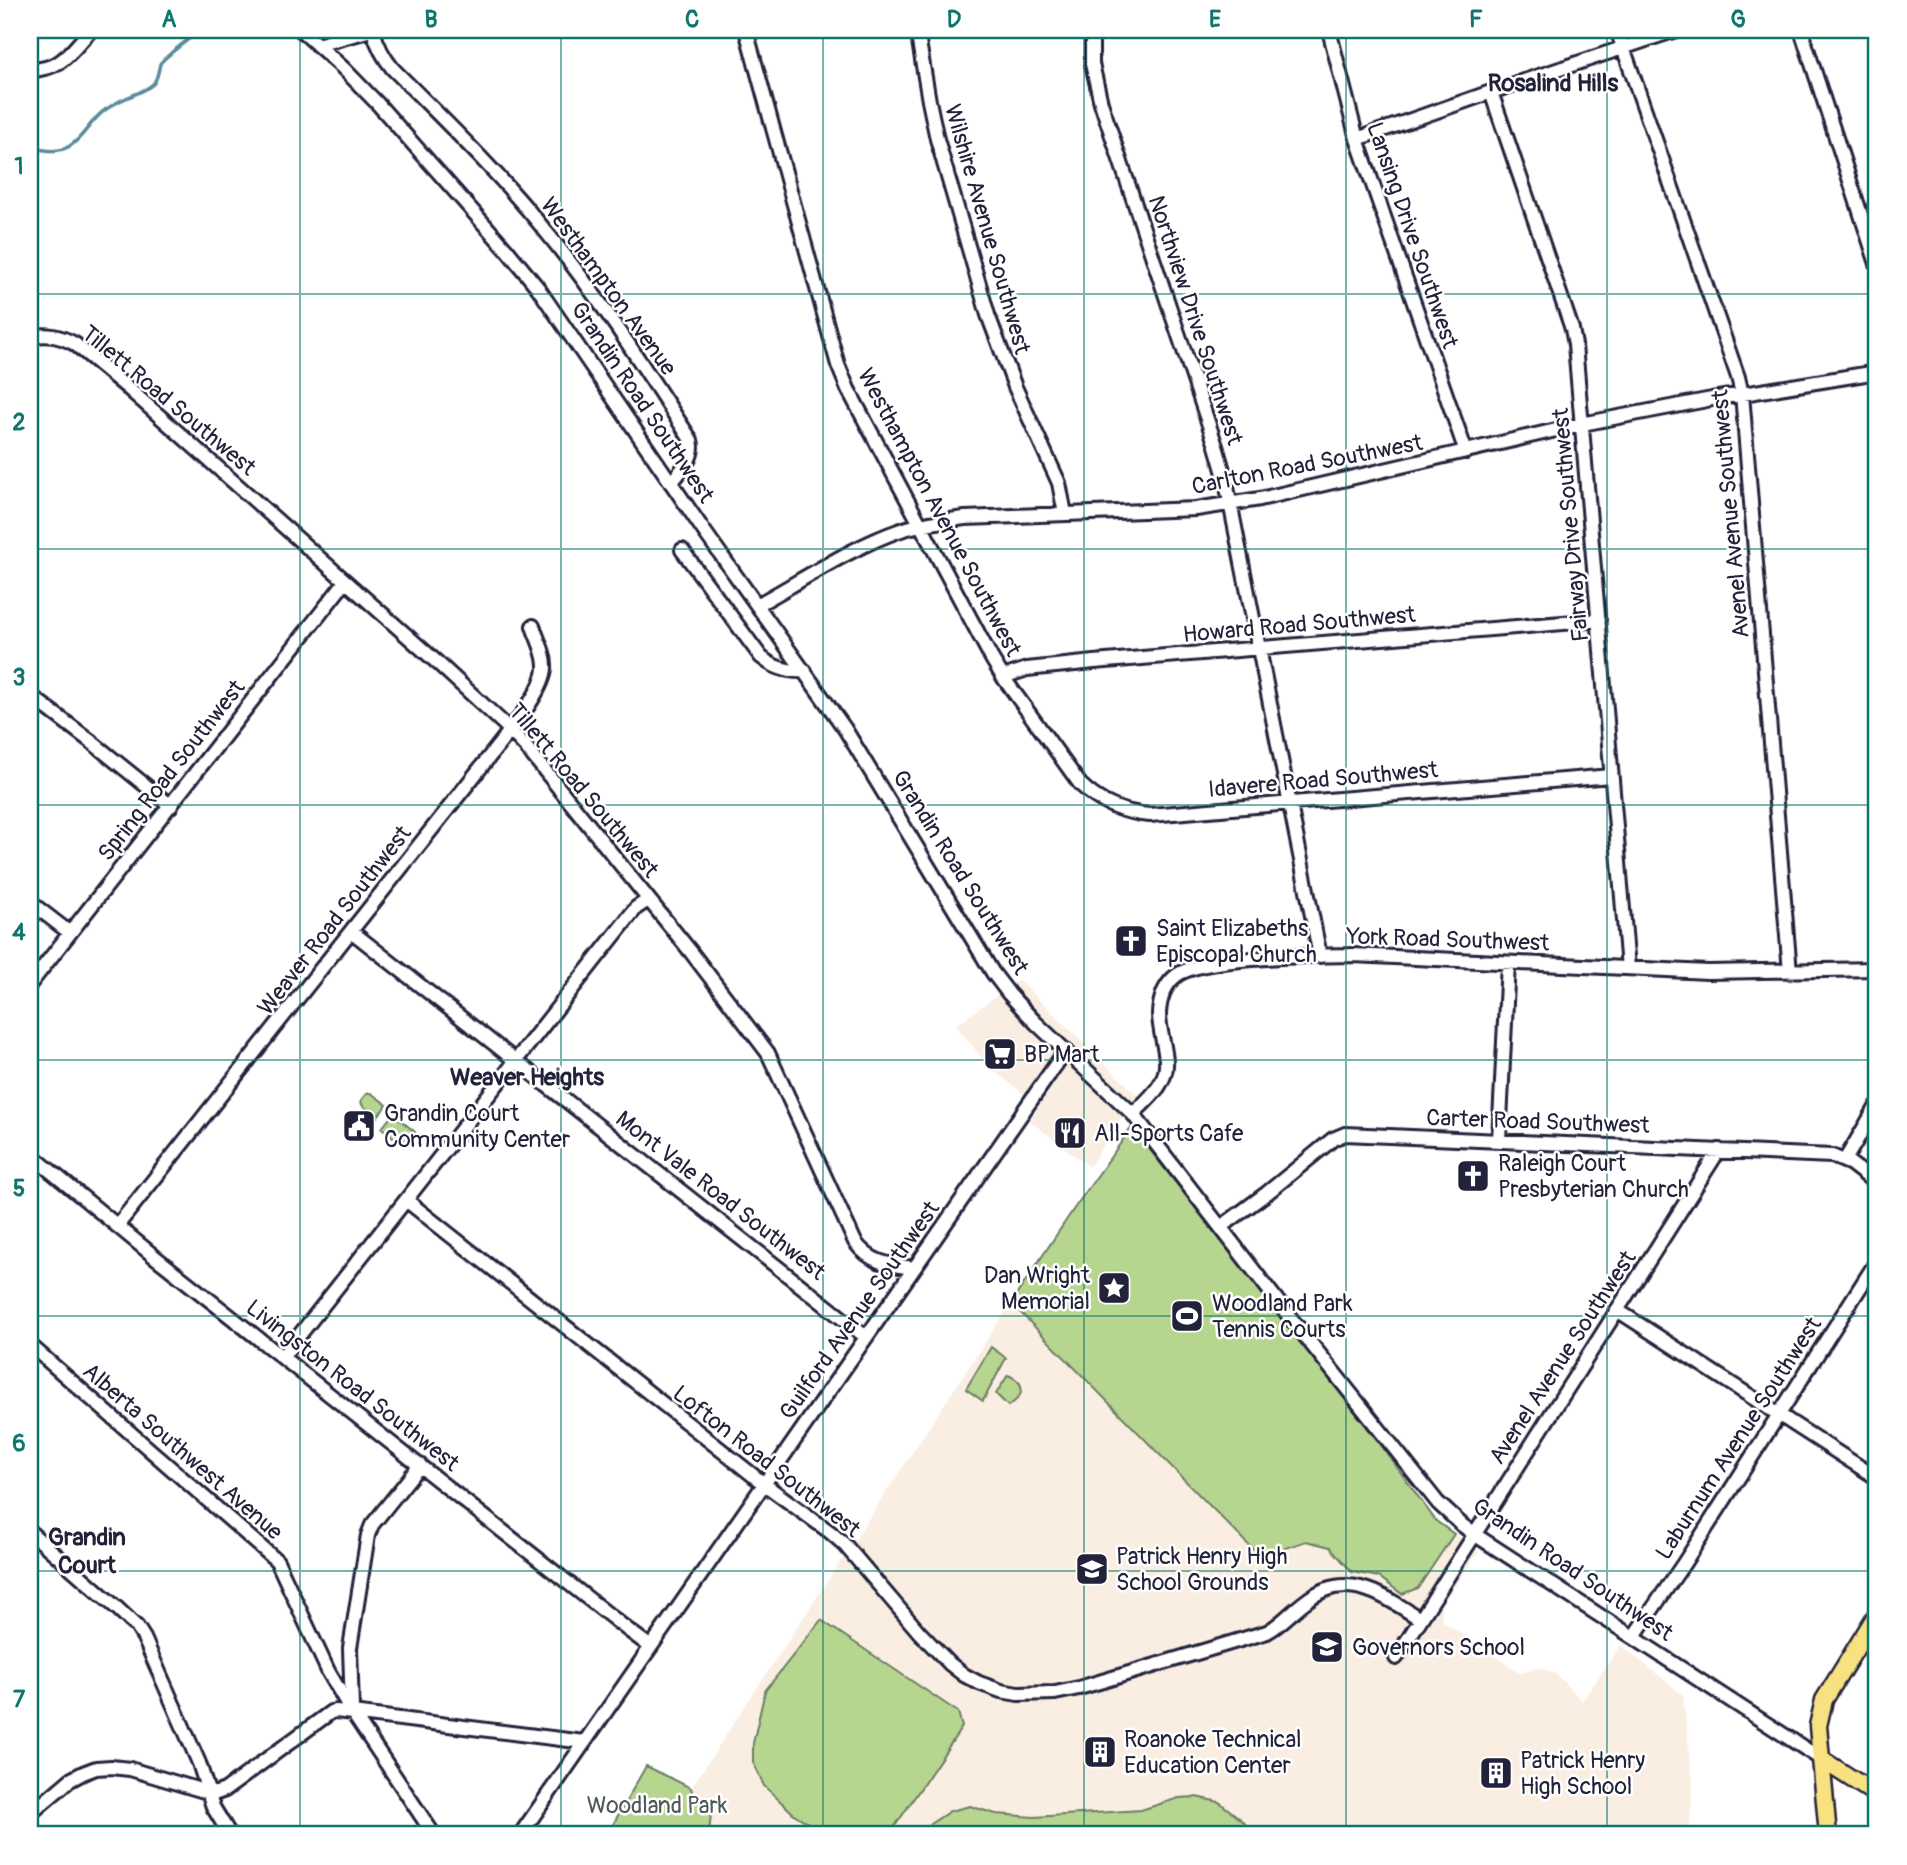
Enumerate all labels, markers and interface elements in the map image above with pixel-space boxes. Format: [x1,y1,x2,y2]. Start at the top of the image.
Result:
text: A [162,5,177,34]
text: B [424,5,438,34]
text: C [685,5,699,34]
text: D [947,5,961,34]
text: E [1209,5,1221,34]
text: F [1469,5,1483,34]
text: G [1730,5,1746,34]
district label: Rosalind Hills [1488,69,1619,98]
street label: Wilshire Avenue Southwest [938,101,1037,358]
street label: Lansing Drive Southwest [1360,118,1465,353]
text: 1 [15,152,24,181]
street label: Westhampton Avenue [534,191,683,382]
street label: Northview Drive Southwest [1142,192,1250,449]
street label: Grandin Road Southwest [565,296,721,509]
street label: Tillett Road Southwest [75,319,262,482]
street label: Westhampton Avenue Southwest [851,363,1028,662]
street label: Avenel Avenue Southwest [1705,388,1756,639]
street label: Fairway Drive Southwest [1546,406,1595,643]
text: 2 [13,408,26,437]
street label: Carlton Road Southwest [1189,428,1426,501]
street label: Howard Road Southwest [1182,600,1417,649]
text: 3 [13,663,25,692]
street label: Spring Road Southwest [92,673,252,867]
street label: Tillett Road Southwest [502,697,666,884]
street label: Idavere Road Southwest [1207,755,1440,804]
street label: Grandin Road Southwest [886,764,1036,981]
street label: Weaver Road Southwest [251,819,418,1021]
place label: Saint Elizabeths Episcopal Church [1156,914,1317,969]
text: 4 [12,918,26,947]
street label: York Road Southwest [1345,921,1551,958]
church icon: Saint Elizabeths Episcopal Church [1112,922,1150,960]
supermarket icon: BP Mart [981,1035,1019,1073]
place label: BP Mart [1024,1040,1100,1069]
district label: Weaver Heights [450,1063,604,1092]
place label: Grandin Court Community Center [384,1099,570,1154]
street label: Carter Road Southwest [1426,1103,1651,1140]
street label: Mont Vale Road Southwest [610,1104,832,1287]
public building icon: Grandin Court Community Center [340,1107,378,1145]
restaurant icon: All-Sports Cafe [1051,1114,1089,1152]
place label: All-Sports Cafe [1094,1119,1244,1148]
place label: Raleigh Court Presbyterian Church [1498,1149,1689,1204]
church icon: Raleigh Court Presbyterian Church [1454,1157,1492,1195]
text: 5 [13,1174,25,1203]
street label: Guilford Avenue Southwest [773,1195,946,1425]
street label: Avenel Avenue Southwest [1482,1244,1643,1470]
place label: Dan Wright Memorial [984,1261,1091,1316]
place icon: Dan Wright Memorial [1095,1269,1133,1307]
place label: Woodland Park Tennis Courts [1212,1289,1353,1344]
street label: Livingston Road Southwest [240,1293,466,1478]
sports icon: Woodland Park Tennis Courts [1168,1297,1206,1335]
street label: Laburnum Avenue Southwest [1649,1311,1828,1565]
street label: Alberta Southwest Avenue [77,1357,289,1547]
street label: Lofton Road Southwest [667,1379,867,1544]
text: 6 [12,1429,26,1458]
street label: Grandin Road Southwest [1467,1491,1679,1648]
district label: Grandin Court [48,1523,126,1580]
place label: Patrick Henry High School Grounds [1116,1542,1287,1597]
school or university icon: Patrick Henry High School Grounds [1073,1550,1111,1588]
school or university icon: Governors School [1308,1628,1346,1666]
place label: Governors School [1352,1633,1525,1662]
text: 7 [13,1685,26,1714]
place label: Roanoke Technical Education Center [1124,1725,1302,1780]
building icon: Roanoke Technical Education Center [1081,1733,1119,1771]
place label: Patrick Henry High School [1520,1746,1645,1801]
building icon: Patrick Henry High School [1477,1754,1515,1792]
park label: Woodland Park [587,1791,728,1820]

